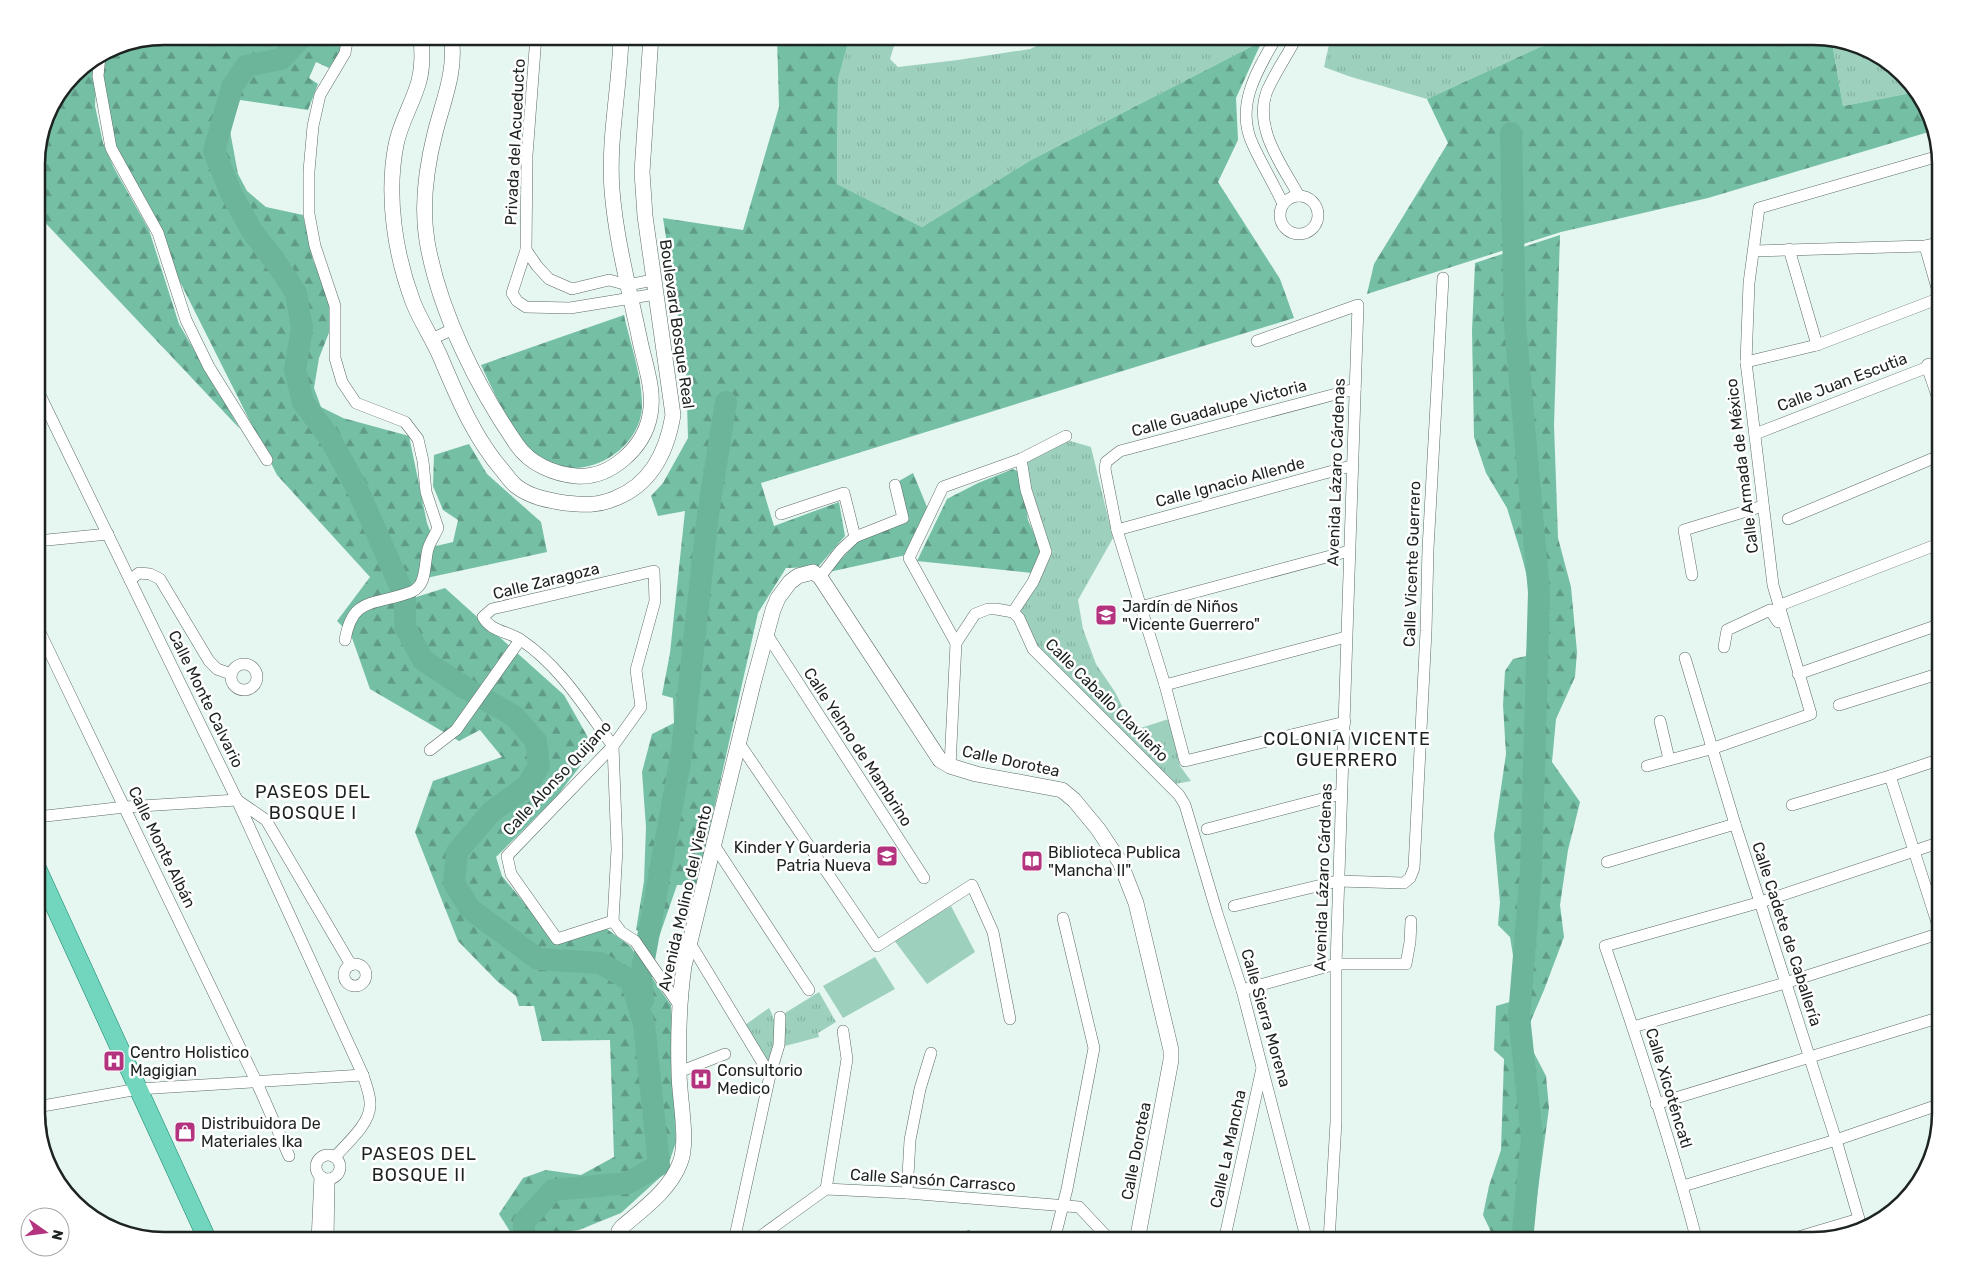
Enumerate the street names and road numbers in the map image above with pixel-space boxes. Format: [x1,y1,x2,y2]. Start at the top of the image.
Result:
street label: Privada del Acueducto [501,58,529,226]
street label: Boulevard Bosque Real [656,238,698,410]
street label: Calle Juan Escutia [1774,348,1910,416]
street label: Calle Guadalupe Victoria [1129,375,1309,441]
street label: Calle Armada de México [1722,377,1762,555]
street label: Avenida Lázaro Cárdenas [1323,378,1349,566]
street label: Calle Ignacio Allende [1153,453,1307,511]
street label: Calle Vicente Guerrero [1400,481,1424,647]
street label: Calle Zaragoza [491,559,601,603]
street label: Calle Monte Calvario [164,627,248,771]
street label: Calle Caballo Clavileño [1041,634,1173,766]
street label: Calle Yelmo de Mambrino [800,664,916,830]
street label: Calle Alonso Quijano [499,716,615,840]
street label: Calle Dorotea [960,741,1062,781]
street label: Calle Monte Albán [124,783,200,911]
street label: Avenida Lázaro Cárdenas [1310,783,1336,971]
street label: Avenida Molino del Viento [654,803,716,993]
street label: Calle Cadete de Caballería [1748,839,1826,1029]
street label: Calle Sierra Morena [1237,947,1295,1089]
street label: Calle Xicoténcatl [1642,1026,1696,1150]
street label: Calle La Mancha [1206,1088,1250,1210]
street label: Calle Dorotea [1117,1100,1155,1202]
street label: Calle Sansón Carrasco [849,1165,1017,1195]

